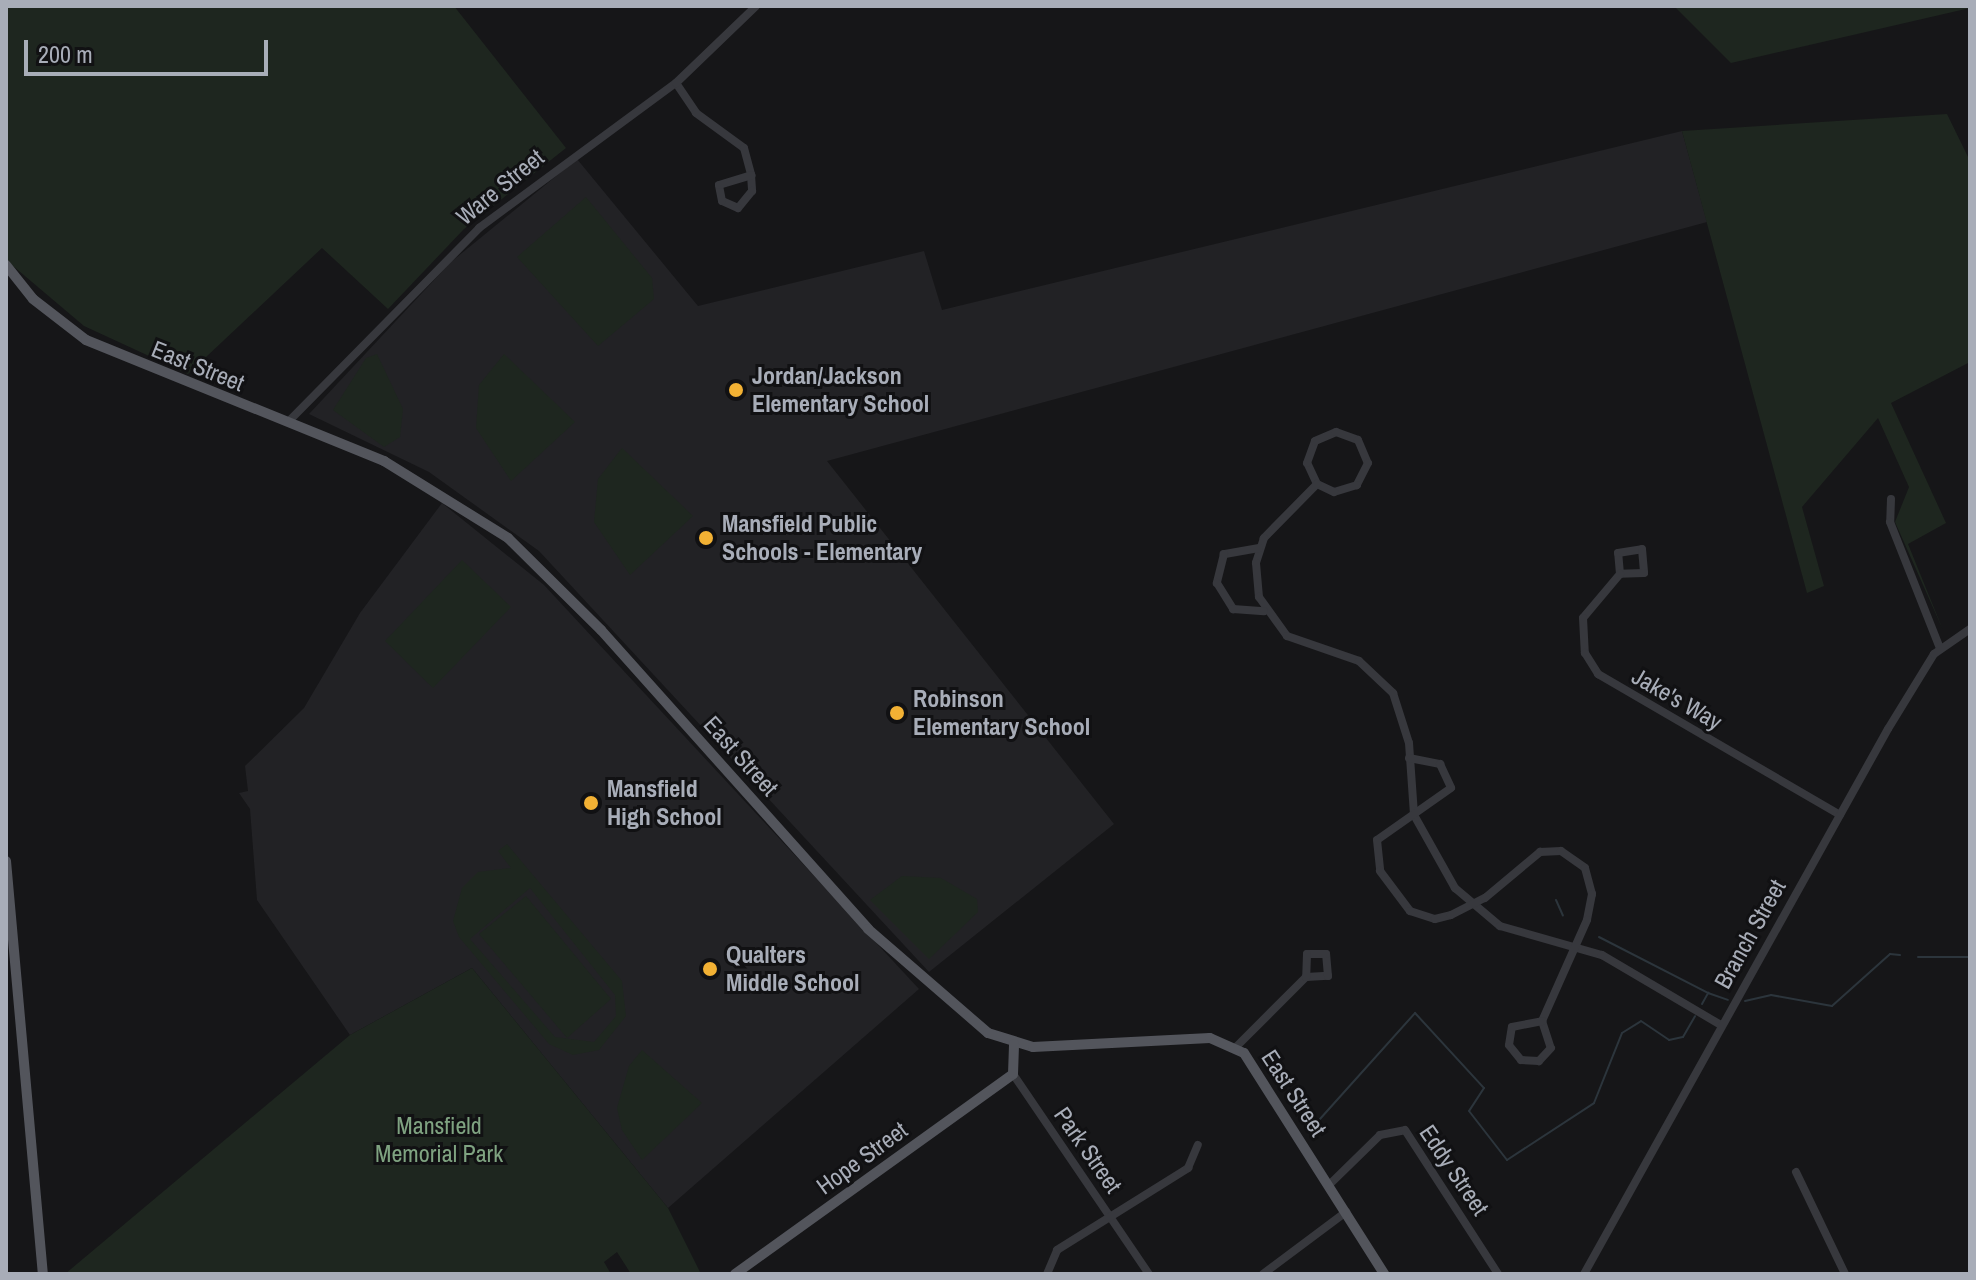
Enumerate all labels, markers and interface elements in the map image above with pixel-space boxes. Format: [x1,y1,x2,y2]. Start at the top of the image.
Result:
scale bar [28,24,272,74]
text: 200 m [38,38,93,70]
street label: Ware Street [450,143,550,231]
street label: East Street [147,334,249,398]
place label: Jordan/Jackson Elementary School [752,362,929,418]
marker: Jordan/Jackson Elementary School [727,381,745,399]
place label: Mansfield Public Schools - Elementary [722,510,922,566]
marker: Mansfield Public Schools - Elementary [697,529,715,547]
street label: Jake's Way [1627,662,1727,736]
place label: Robinson Elementary School [913,685,1090,741]
marker: Robinson Elementary School [888,704,906,722]
street label: East Street [698,710,784,802]
place label: Mansfield High School [607,775,722,831]
marker: Mansfield High School [582,794,600,812]
street label: Branch Street [1708,874,1792,994]
place label: Qualters Middle School [726,941,859,997]
marker: Qualters Middle School [701,960,719,978]
street label: East Street [1255,1044,1333,1142]
street label: Park Street [1048,1101,1128,1199]
park label: Mansfield Memorial Park [375,1112,503,1168]
street label: Hope Street [811,1115,913,1201]
street label: Eddy Street [1413,1119,1495,1221]

